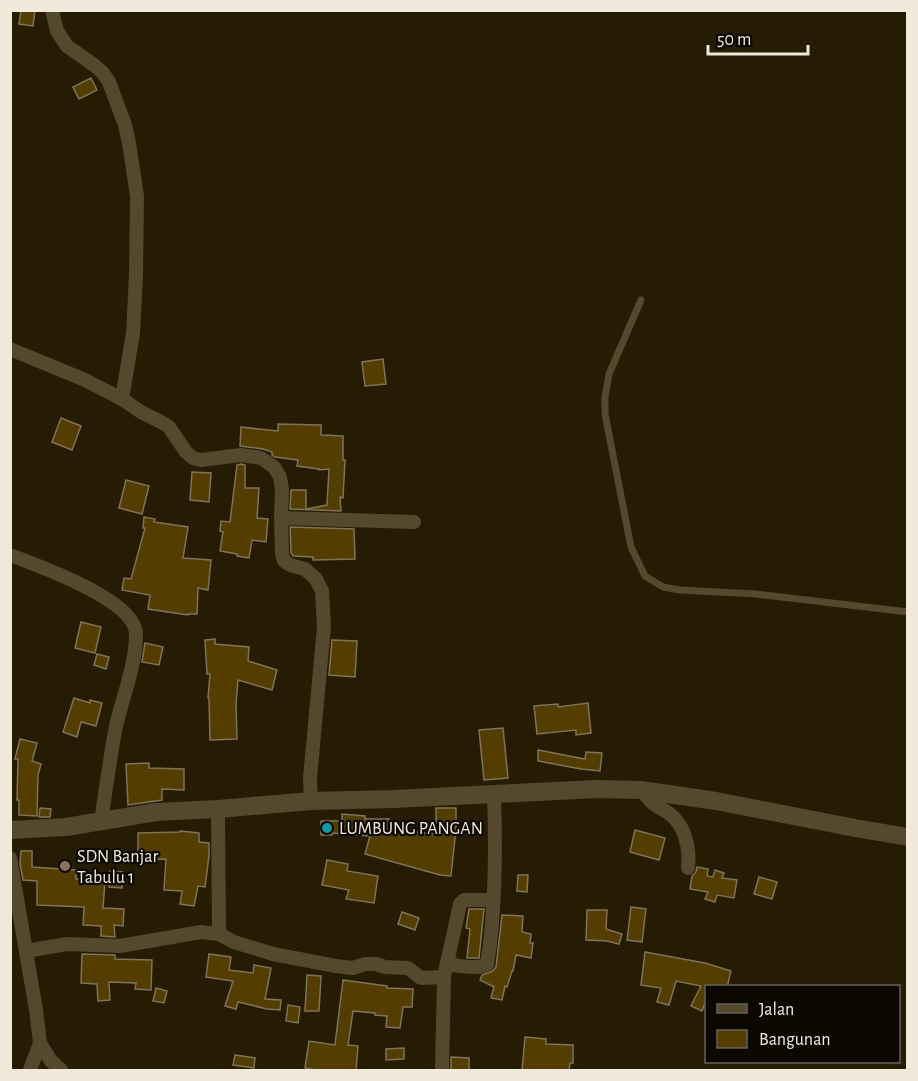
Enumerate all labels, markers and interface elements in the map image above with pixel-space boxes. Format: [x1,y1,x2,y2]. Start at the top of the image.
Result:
scale bar [708,18,808,56]
text: 50 m [717,31,751,49]
place label: LUMBUNG PANGAN [339,820,483,838]
marker: LUMBUNG PANGAN [320,821,334,835]
place label: SDN Banjar Tabulu 1 [77,848,158,887]
marker: SDN Banjar Tabulu 1 [58,859,72,873]
legend [705,985,900,1063]
text: Jalan [759,1001,794,1019]
text: Bangunan [759,1031,831,1049]

